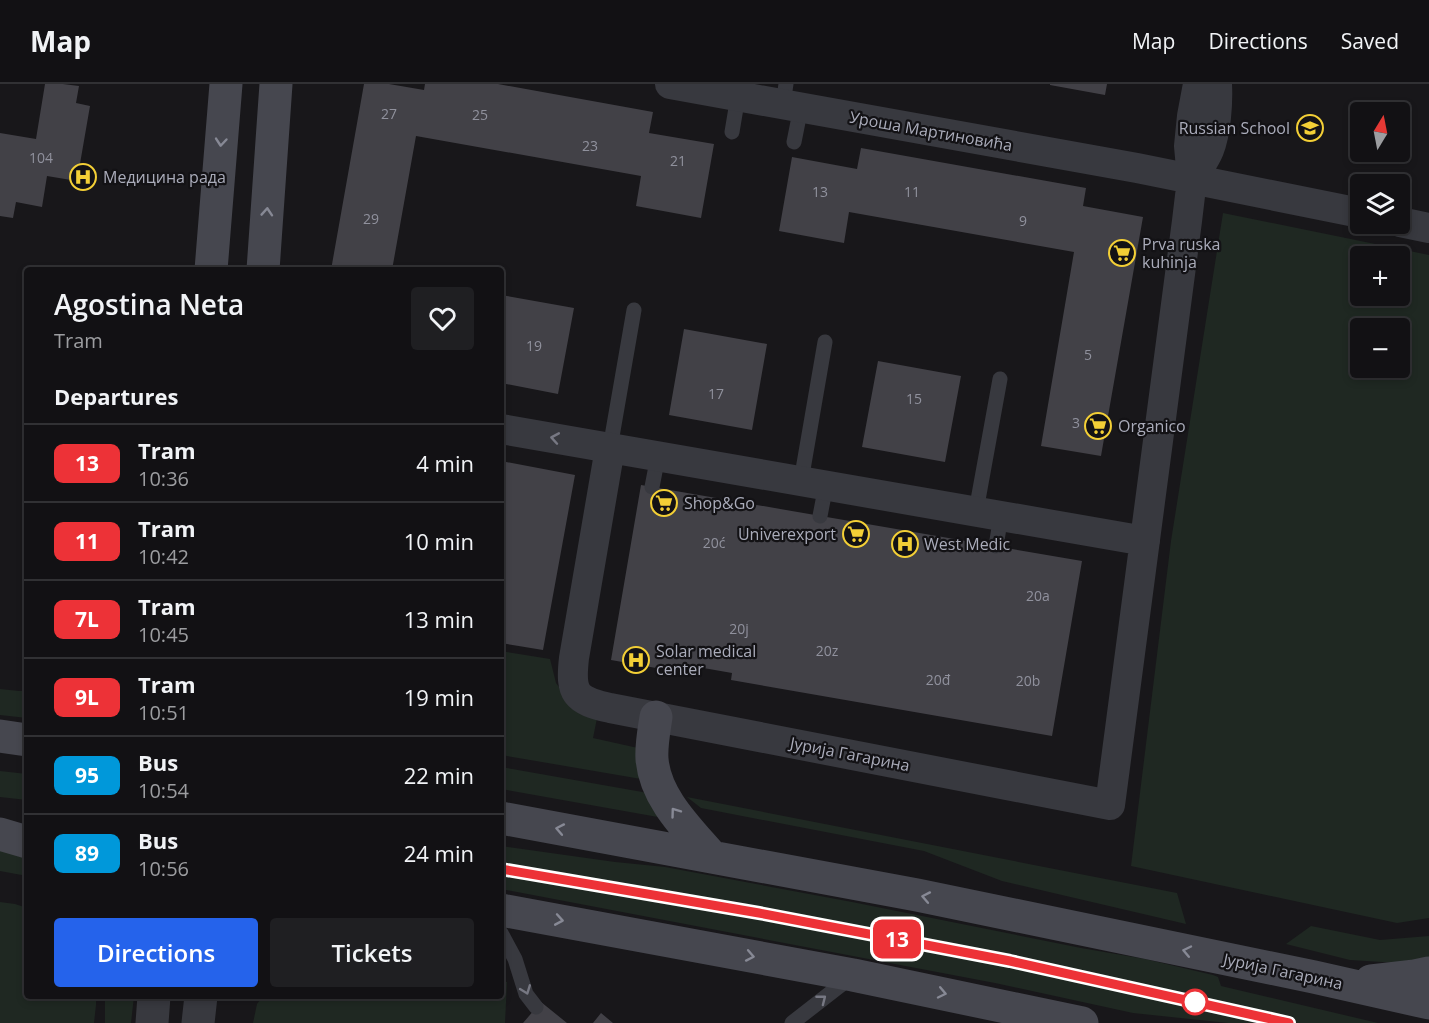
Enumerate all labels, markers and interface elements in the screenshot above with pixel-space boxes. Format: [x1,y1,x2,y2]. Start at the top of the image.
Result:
text: Map [30,22,91,60]
text: Map [1132,27,1175,55]
text: Directions [1208,27,1308,55]
text: Saved [1341,27,1399,55]
north arrow [1350,102,1410,162]
map controls [1350,102,1410,378]
house number: 27 [381,104,397,123]
house number: 25 [472,105,488,124]
street label: Уроша Мартиновића [848,106,1014,156]
school or university icon: Russian School [1295,113,1325,143]
place label: Russian School [1179,117,1290,139]
house number: 23 [582,136,598,155]
one-way arrow [215,138,228,147]
house number: 104 [29,148,53,167]
house number: 21 [670,151,686,170]
hospital icon: Медицина рада [68,162,98,192]
place label: Медицина рада [103,166,226,188]
button: layers [1350,174,1410,234]
house number: 13 [812,182,828,201]
house number: 11 [904,182,920,201]
one-way arrow [260,207,273,216]
house number: 29 [363,209,379,228]
house number: 9 [1019,211,1027,230]
place label: Prva ruska kuhinja [1142,233,1220,273]
supermarket icon: Prva ruska kuhinja [1107,238,1137,268]
button: + [1350,246,1410,306]
text: Agostina Neta [54,285,244,323]
button: heart [411,287,474,350]
button: − [1350,318,1410,378]
text: Tram [54,327,103,354]
house number: 19 [526,336,542,355]
house number: 5 [1084,345,1092,364]
text: Departures [54,381,178,411]
house number: 17 [708,384,724,403]
house number: 15 [906,389,922,408]
supermarket icon: Organico [1083,411,1113,441]
house number: 3 [1072,413,1080,432]
place label: Organico [1118,415,1186,437]
one-way arrow [551,432,561,445]
text: Tram [138,435,196,465]
text: 4 min [416,448,474,478]
text: 13 [75,449,99,477]
text: 10:36 [138,465,189,492]
supermarket icon: Shop&Go [649,488,679,518]
place label: Shop&Go [684,492,755,514]
text: Tram [138,513,196,543]
supermarket icon: Univerexport [841,519,871,549]
place label: Univerexport [738,523,836,545]
text: 10 min [404,526,474,556]
text: 11 [75,527,99,555]
hospital icon: West Medic [890,529,920,559]
house number: 20ć [703,533,726,552]
place label: West Medic [924,533,1010,555]
text: 10:42 [138,543,189,570]
house number: 20a [1026,586,1050,605]
text: Tram [138,591,196,621]
text: 13 min [404,604,474,634]
text: 7L [75,605,99,633]
house number: 20j [729,619,749,638]
text: 10:45 [138,621,189,648]
place label: Solar medical center [656,640,756,680]
house number: 20z [816,641,839,660]
hospital icon: Solar medical center [621,645,651,675]
text: Tram [138,669,196,699]
house number: 20đ [926,670,951,689]
house number: 20b [1016,671,1040,690]
text: 19 min [404,682,474,712]
text: 9L [75,683,99,711]
text: 10:51 [138,699,189,726]
street label: Јурија Гагарина [786,731,912,776]
text: Bus [138,747,178,777]
text: 22 min [404,760,474,790]
text: 95 [75,761,99,789]
text: 10:54 [138,777,189,804]
one-way arrow [671,808,682,819]
one-way arrow [555,823,565,836]
text: Bus [138,825,178,855]
text: 24 min [404,838,474,868]
text: 89 [75,839,99,867]
text: 10:56 [138,855,189,882]
one-way arrow [922,891,932,904]
one-way arrow [553,913,563,926]
button: Directions [54,918,258,987]
button: Tickets [270,918,474,987]
line badge: 13 [870,920,924,958]
text: 13 [885,925,909,953]
one-way arrow [1182,945,1192,958]
street label: Јурија Гагарина [1219,947,1345,994]
one-way arrow [745,949,755,962]
one-way arrow [519,984,531,995]
one-way arrow [936,986,946,999]
unlabelled marker [1182,989,1208,1015]
one-way arrow [816,996,827,1007]

